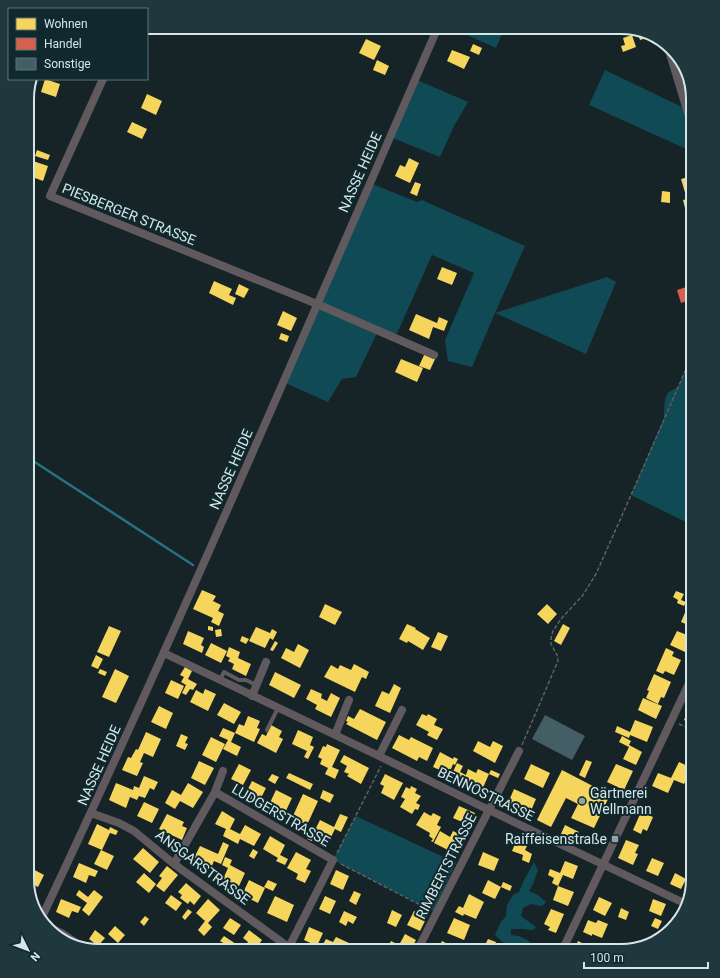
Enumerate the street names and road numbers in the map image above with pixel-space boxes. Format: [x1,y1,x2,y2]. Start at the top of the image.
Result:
street label: NASSE HEIDE [335,129,385,215]
street label: PIESBERGER STRASSE [60,180,198,248]
street label: NASSE HEIDE [206,426,256,512]
street label: NASSE HEIDE [74,722,124,808]
street label: BENNOSTRASSE [435,764,537,824]
street label: LUDGERSTRASSE [229,780,333,850]
street label: RIMBERTSTRASSE [412,810,480,922]
street label: ANSGARSTRASSE [153,826,253,908]

